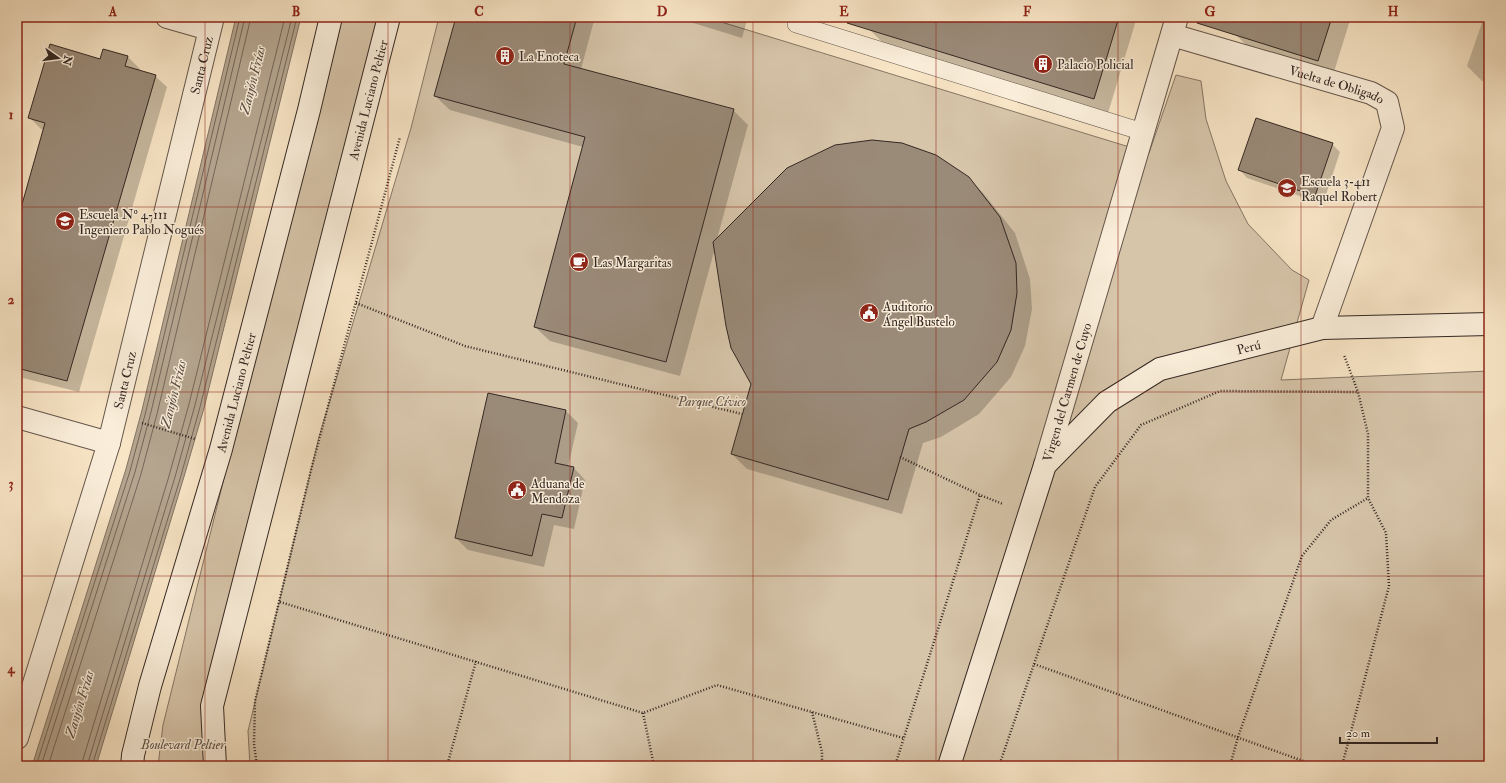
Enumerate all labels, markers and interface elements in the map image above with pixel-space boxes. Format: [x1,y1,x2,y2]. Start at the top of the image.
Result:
text: A [108,4,118,20]
text: B [292,4,300,20]
text: C [474,4,484,20]
text: D [657,4,668,20]
text: E [839,4,849,20]
text: F [1023,4,1032,20]
text: G [1205,4,1216,20]
text: H [1388,4,1399,20]
street label: Santa Cruz [187,34,217,96]
north arrow [38,38,78,78]
street label: Avenida Luciano Peltier [345,38,392,163]
water label: Zanjón Frías [236,43,269,117]
building icon: La Enoteca [494,45,516,67]
place label: La Enoteca [519,49,580,65]
text: N [59,53,75,68]
building icon: Palacio Policial [1032,53,1054,75]
place label: Palacio Policial [1057,57,1134,73]
street label: Vuelta de Obligado [1287,63,1387,108]
text: 1 [9,107,14,123]
place label: Escuela 3-411 Raquel Robert [1301,174,1377,205]
school or university icon: Escuela 3-411 Raquel Robert [1276,177,1298,199]
place label: Escuela Nº 4-111 Ingeniero Pablo Nogués [79,207,205,238]
school or university icon: Escuela Nº 4-111 Ingeniero Pablo Nogués [54,210,76,232]
cafe icon: Las Margaritas [568,251,590,273]
place label: Las Margaritas [593,255,672,271]
text: 2 [8,292,15,308]
place label: Auditorio Ángel Bustelo [882,299,955,330]
public building icon: Auditorio Ángel Bustelo [858,302,880,324]
street label: Virgen del Carmen de Cuyo [1039,321,1095,464]
street label: Avenida Luciano Peltier [213,331,260,455]
street label: Perú [1235,337,1263,358]
street label: Santa Cruz [111,349,140,411]
water label: Zanjón Frías [157,357,190,431]
park label: Parque Cívico [677,394,747,410]
text: 3 [9,476,14,492]
place label: Aduana de Mendoza [530,476,585,507]
public building icon: Aduana de Mendoza [506,479,528,501]
text: 4 [6,661,15,677]
water label: Zanjón Frías [61,667,98,741]
scale bar [1340,719,1437,745]
text: 20 m [1346,726,1371,741]
park label: Boulevard Peltier [140,737,226,753]

